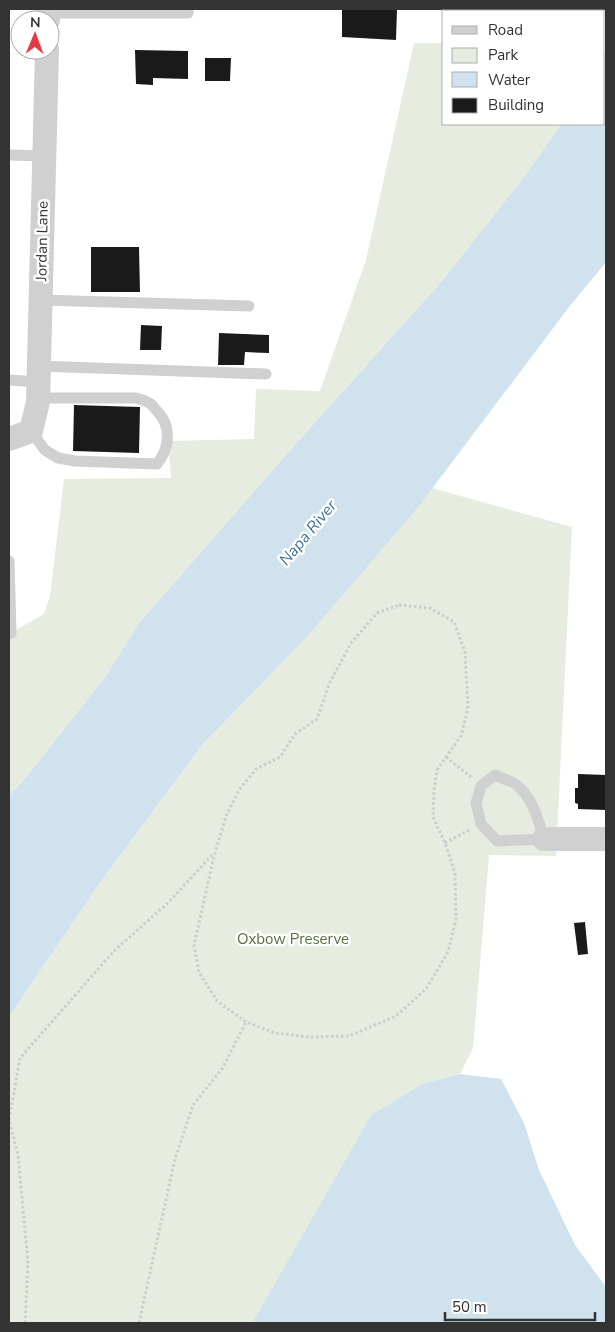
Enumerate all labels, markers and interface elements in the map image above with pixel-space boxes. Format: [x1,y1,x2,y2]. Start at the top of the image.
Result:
north arrow [10,10,60,60]
legend [442,10,605,125]
text: N [30,13,41,32]
text: Road [488,20,523,40]
text: Park [488,45,518,65]
text: Water [488,70,531,90]
text: Building [488,95,544,115]
street label: Jordan Lane [31,201,53,282]
water label: Napa River [274,495,343,570]
park label: Oxbow Preserve [237,929,349,949]
scale bar [445,1290,595,1322]
text: 50 m [452,1297,487,1317]

